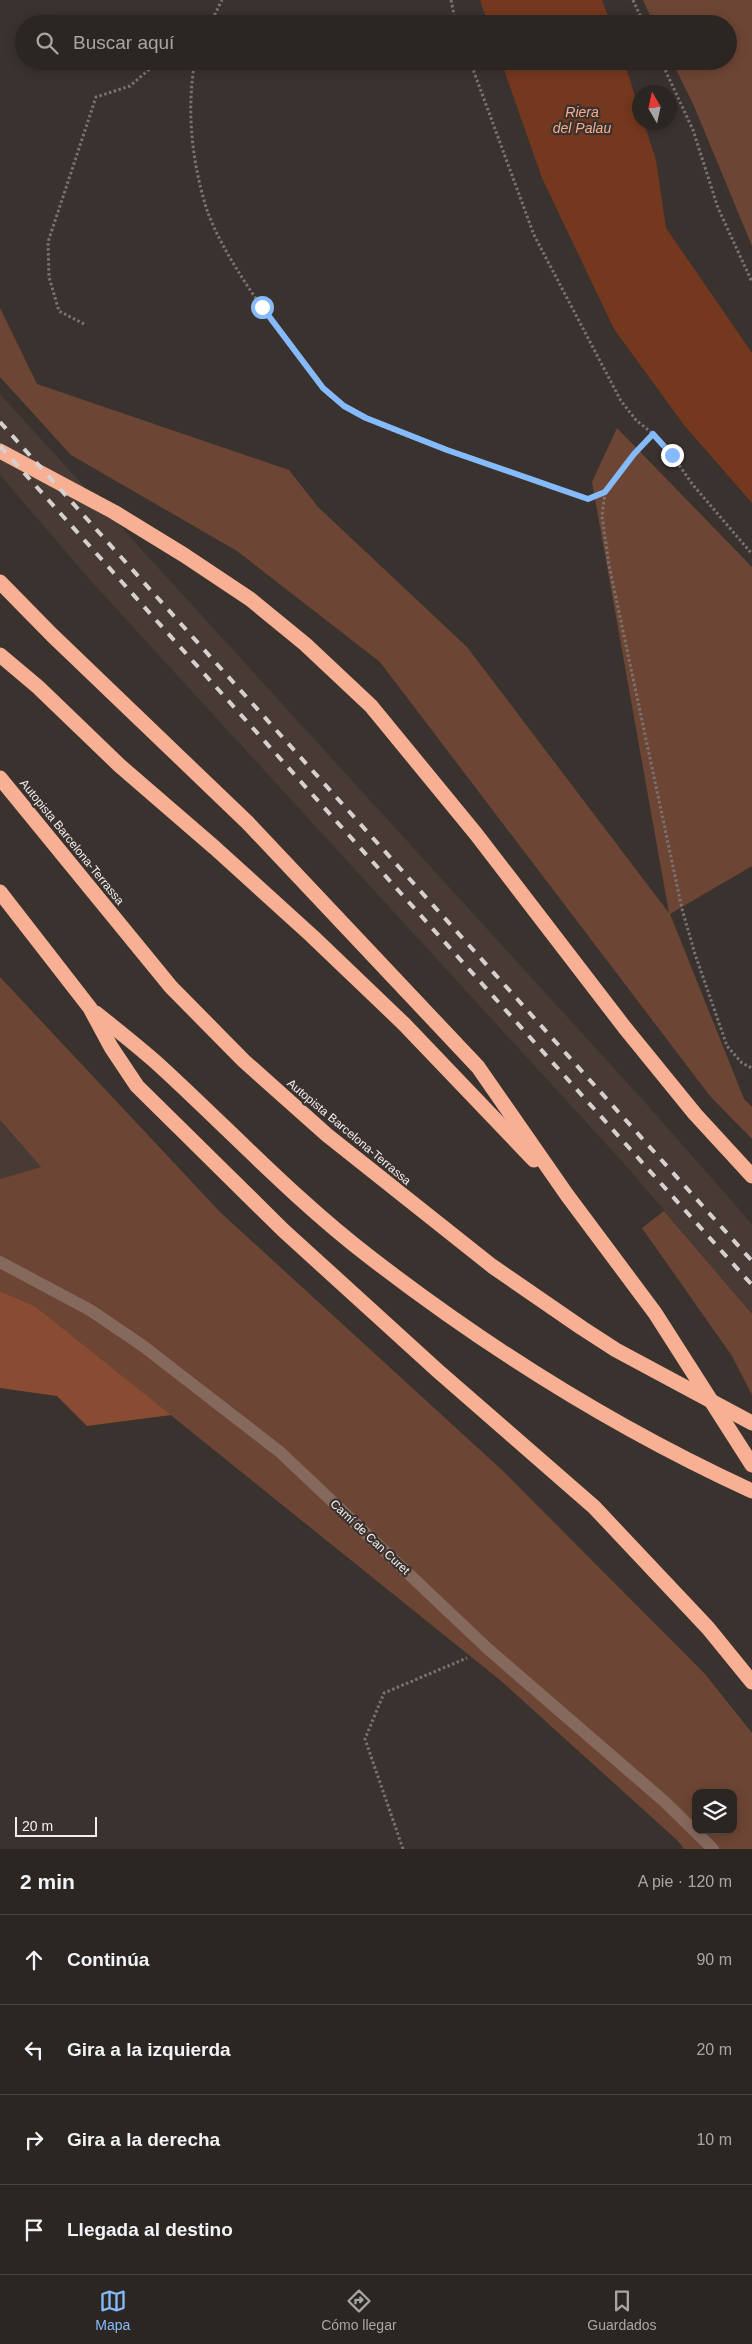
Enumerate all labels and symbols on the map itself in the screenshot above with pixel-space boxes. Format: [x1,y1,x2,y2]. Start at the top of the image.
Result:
north arrow [632,85,677,130]
water label: Riera del Palau [553,104,611,136]
route start [251,296,274,319]
route end [661,444,684,467]
street label: Autopista Barcelona-Terrassa [17,776,127,908]
street label: Autopista Barcelona-Terrassa [284,1076,414,1188]
street label: Camí de Can Curet [327,1497,413,1578]
scale bar [15,1814,98,1837]

